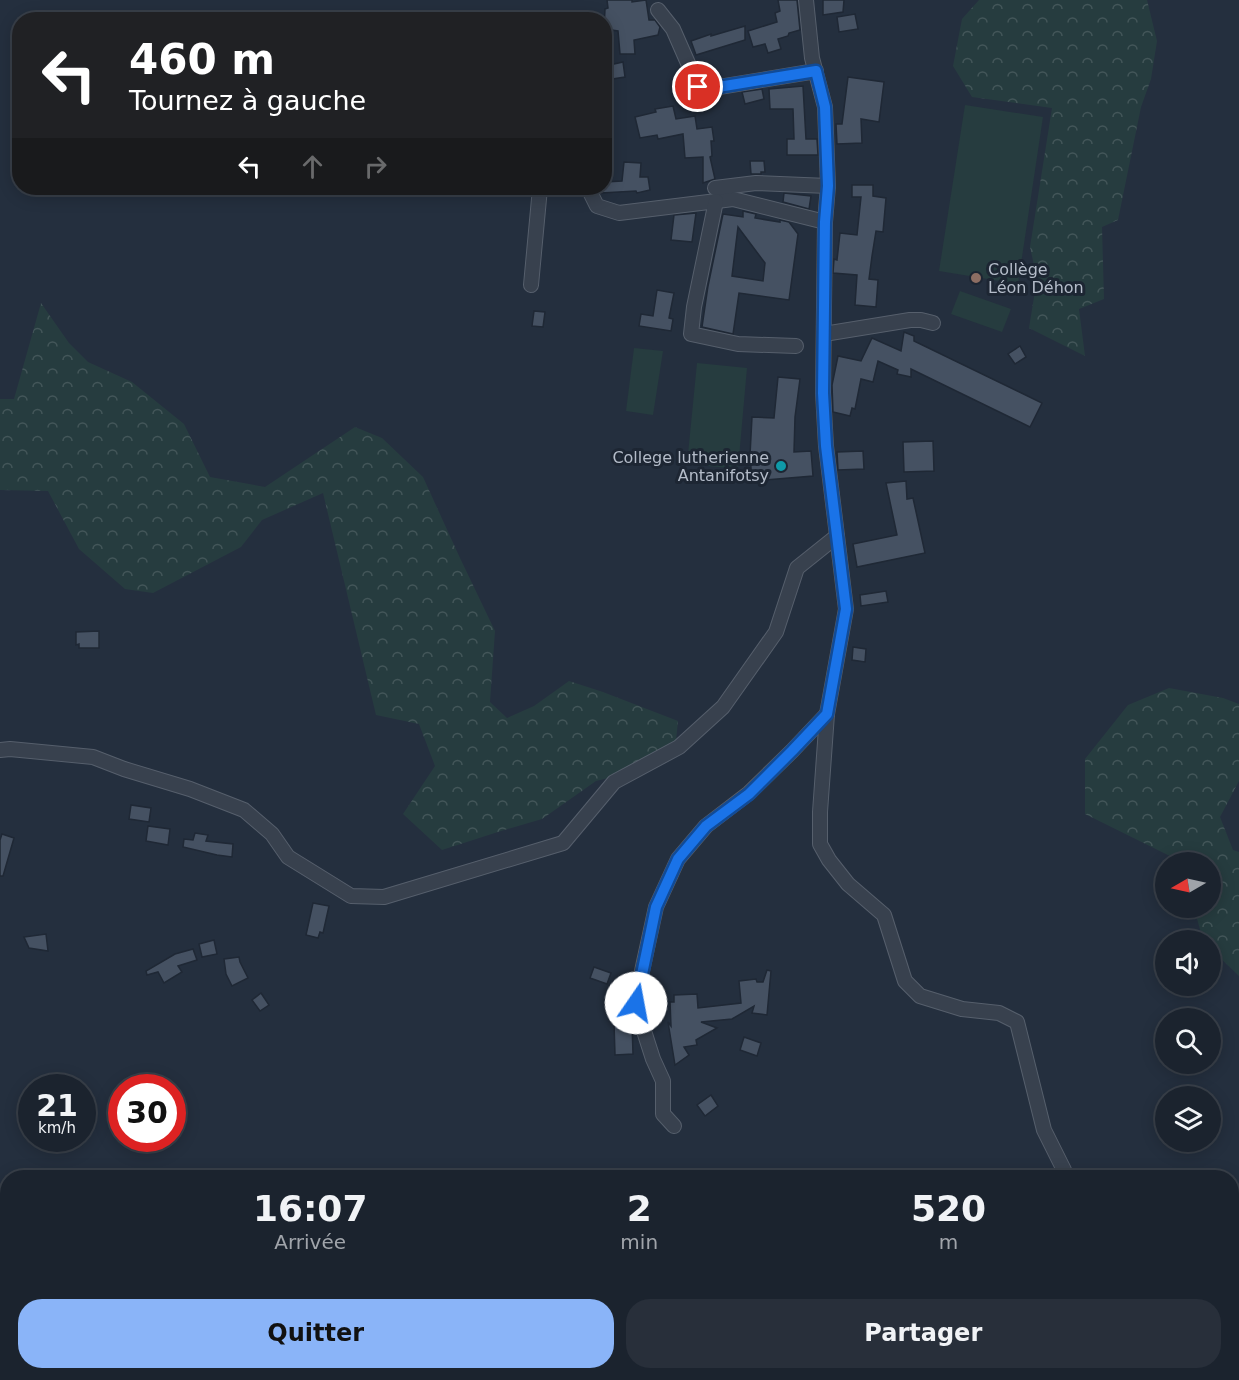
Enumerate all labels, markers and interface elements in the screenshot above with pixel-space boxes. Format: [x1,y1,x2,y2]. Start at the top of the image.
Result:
text: 460 m [129,35,275,84]
icon: left [30,36,108,114]
pin [672,61,723,112]
icon: arrive [681,70,714,103]
text: Tournez à gauche [129,85,366,116]
icon: left [233,150,266,183]
icon: ahead [296,150,329,183]
icon: right [359,150,392,183]
place label: Collège Léon Déhon [988,260,1084,297]
marker: Collège Léon Déhon [969,271,983,285]
place label: College lutherienne Antanifotsy [612,448,769,485]
marker: College lutherienne Antanifotsy [774,459,788,473]
north arrow [1155,852,1221,918]
map controls [1155,852,1221,1152]
button: sound [1155,930,1221,996]
position arrow [604,971,668,1035]
button: search [1155,1008,1221,1074]
speed limit sign: 30 [108,1074,186,1152]
button: layers [1155,1086,1221,1152]
text: 21 [36,1088,78,1123]
text: km/h [38,1119,76,1137]
text: 16:07 [253,1188,367,1229]
text: 2 [627,1188,652,1229]
text: 520 [911,1188,986,1229]
text: Arrivée [274,1230,346,1254]
text: min [620,1230,658,1254]
text: m [939,1230,958,1254]
button: Quitter [18,1299,614,1368]
button: Partager [626,1299,1221,1368]

